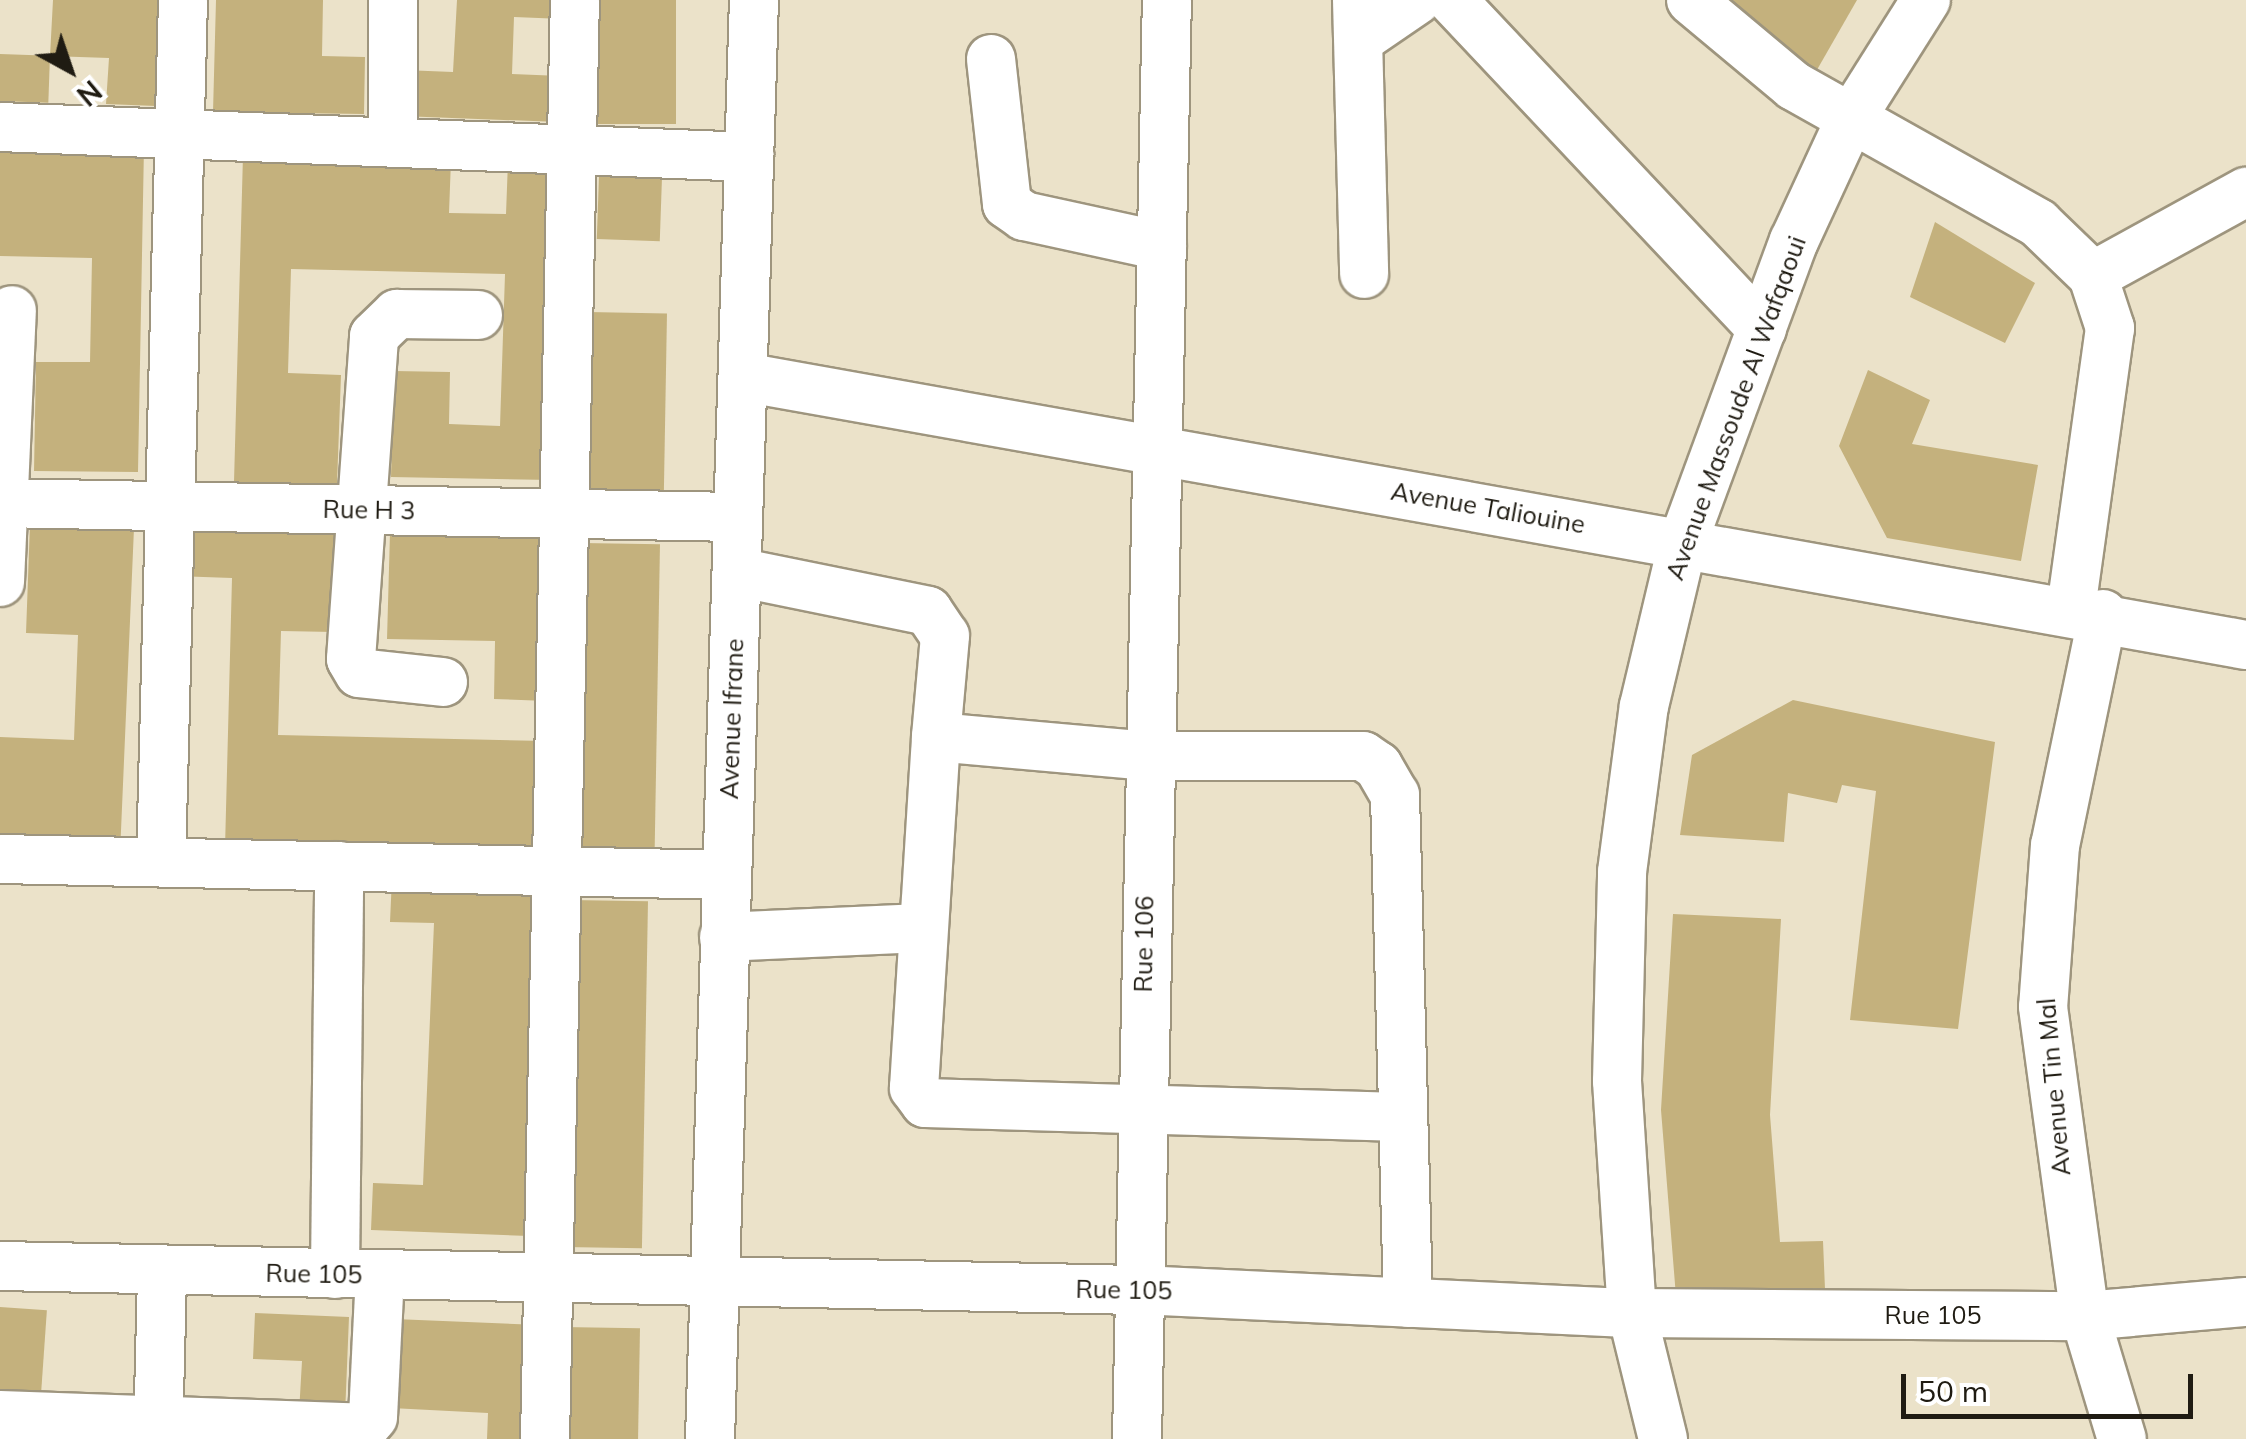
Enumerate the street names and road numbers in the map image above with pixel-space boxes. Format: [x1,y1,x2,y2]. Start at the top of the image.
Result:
street label: Avenue Massoude Al Wafqaoui [1660,232,1812,584]
street label: Avenue Taliouine [1389,476,1587,540]
street label: Rue H 3 [322,494,416,526]
street label: Avenue Ifrane [714,638,750,800]
street label: Rue 106 [1128,895,1160,993]
street label: Avenue Tin Mal [2031,997,2077,1177]
street label: Rue 105 [265,1258,363,1290]
street label: Rue 105 [1075,1274,1173,1306]
street label: Rue 105 [1885,1300,1981,1330]

